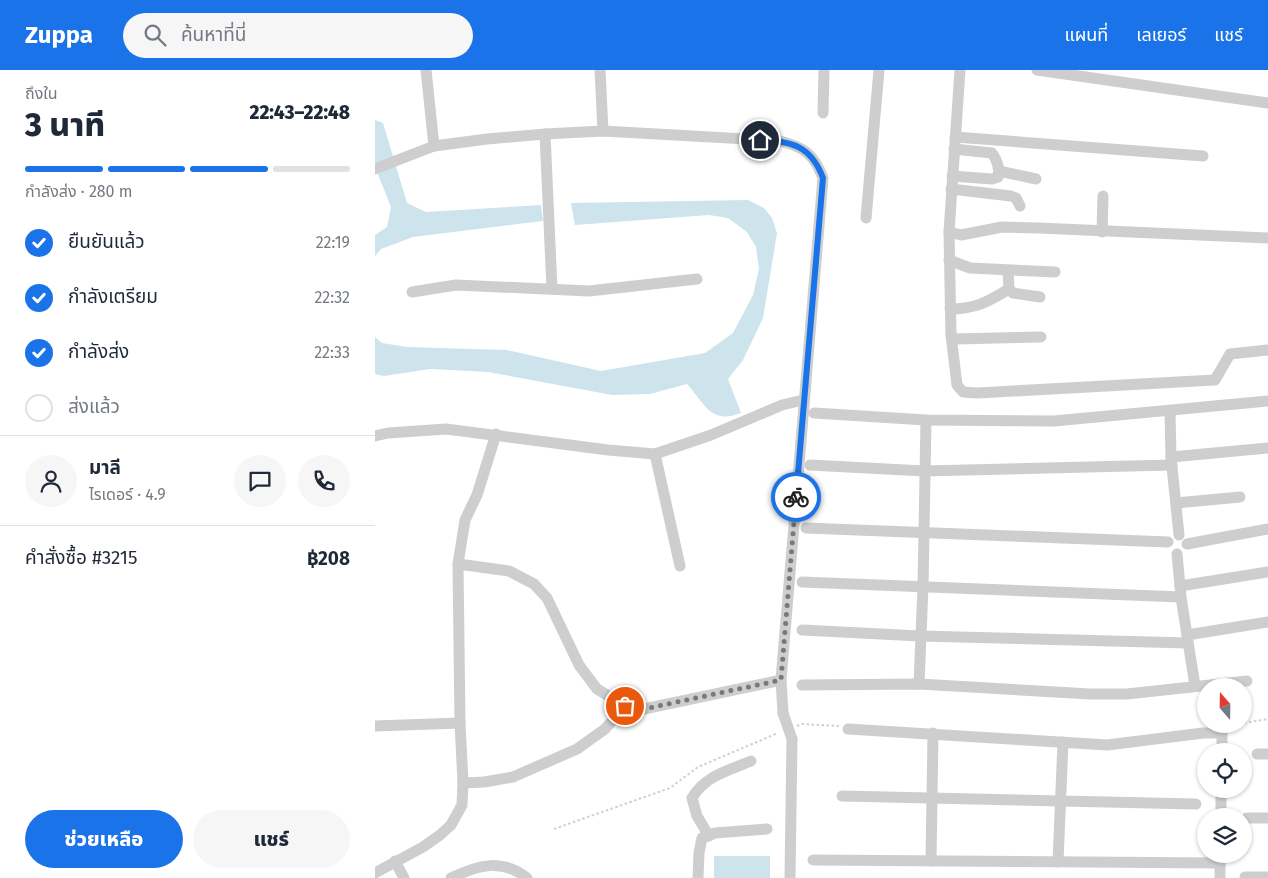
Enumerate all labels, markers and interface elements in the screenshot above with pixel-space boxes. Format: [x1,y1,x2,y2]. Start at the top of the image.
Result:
search box [123,13,473,58]
text: Zuppa [25,21,93,49]
icon: search [141,21,169,49]
text: ค้นหาที่นี่ [181,23,246,46]
text: แผนที่ [1064,24,1108,46]
text: เลเยอร์ [1136,24,1186,46]
text: แชร์ [1214,24,1243,46]
text: ถึงใน [25,84,58,103]
text: 22:43–22:48 [250,101,350,124]
text: 3 นาที [25,106,105,144]
pin [739,119,781,161]
icon: home [746,126,774,154]
text: กำลังส่ง · 280 m [25,182,133,201]
icon: check [25,229,53,257]
text: ยืนยันแล้ว [68,230,145,253]
text: 22:19 [316,233,350,252]
icon: check [25,284,53,312]
text: กำลังเตรียม [68,285,158,308]
text: 22:32 [314,288,350,307]
icon: check [25,339,53,367]
text: กำลังส่ง [68,340,129,363]
text: 22:33 [314,343,350,362]
text: ส่งแล้ว [68,395,120,418]
button: person [25,455,77,507]
button: chat [234,455,286,507]
button: phone [298,455,350,507]
text: มาลี [89,456,121,479]
courier [771,472,821,522]
icon: bike [782,483,810,511]
text: ไรเดอร์ · 4.9 [89,485,166,504]
text: คำสั่งซื้อ #3215 [25,546,138,569]
text: ฿208 [307,547,350,570]
north arrow [1197,678,1253,732]
map controls [1197,678,1252,863]
pin [604,685,646,727]
icon: bag [611,692,639,720]
button: locate [1197,743,1252,798]
button: layers [1197,808,1252,863]
button: ช่วยเหลือ [25,810,183,868]
button: แชร์ [193,810,350,868]

